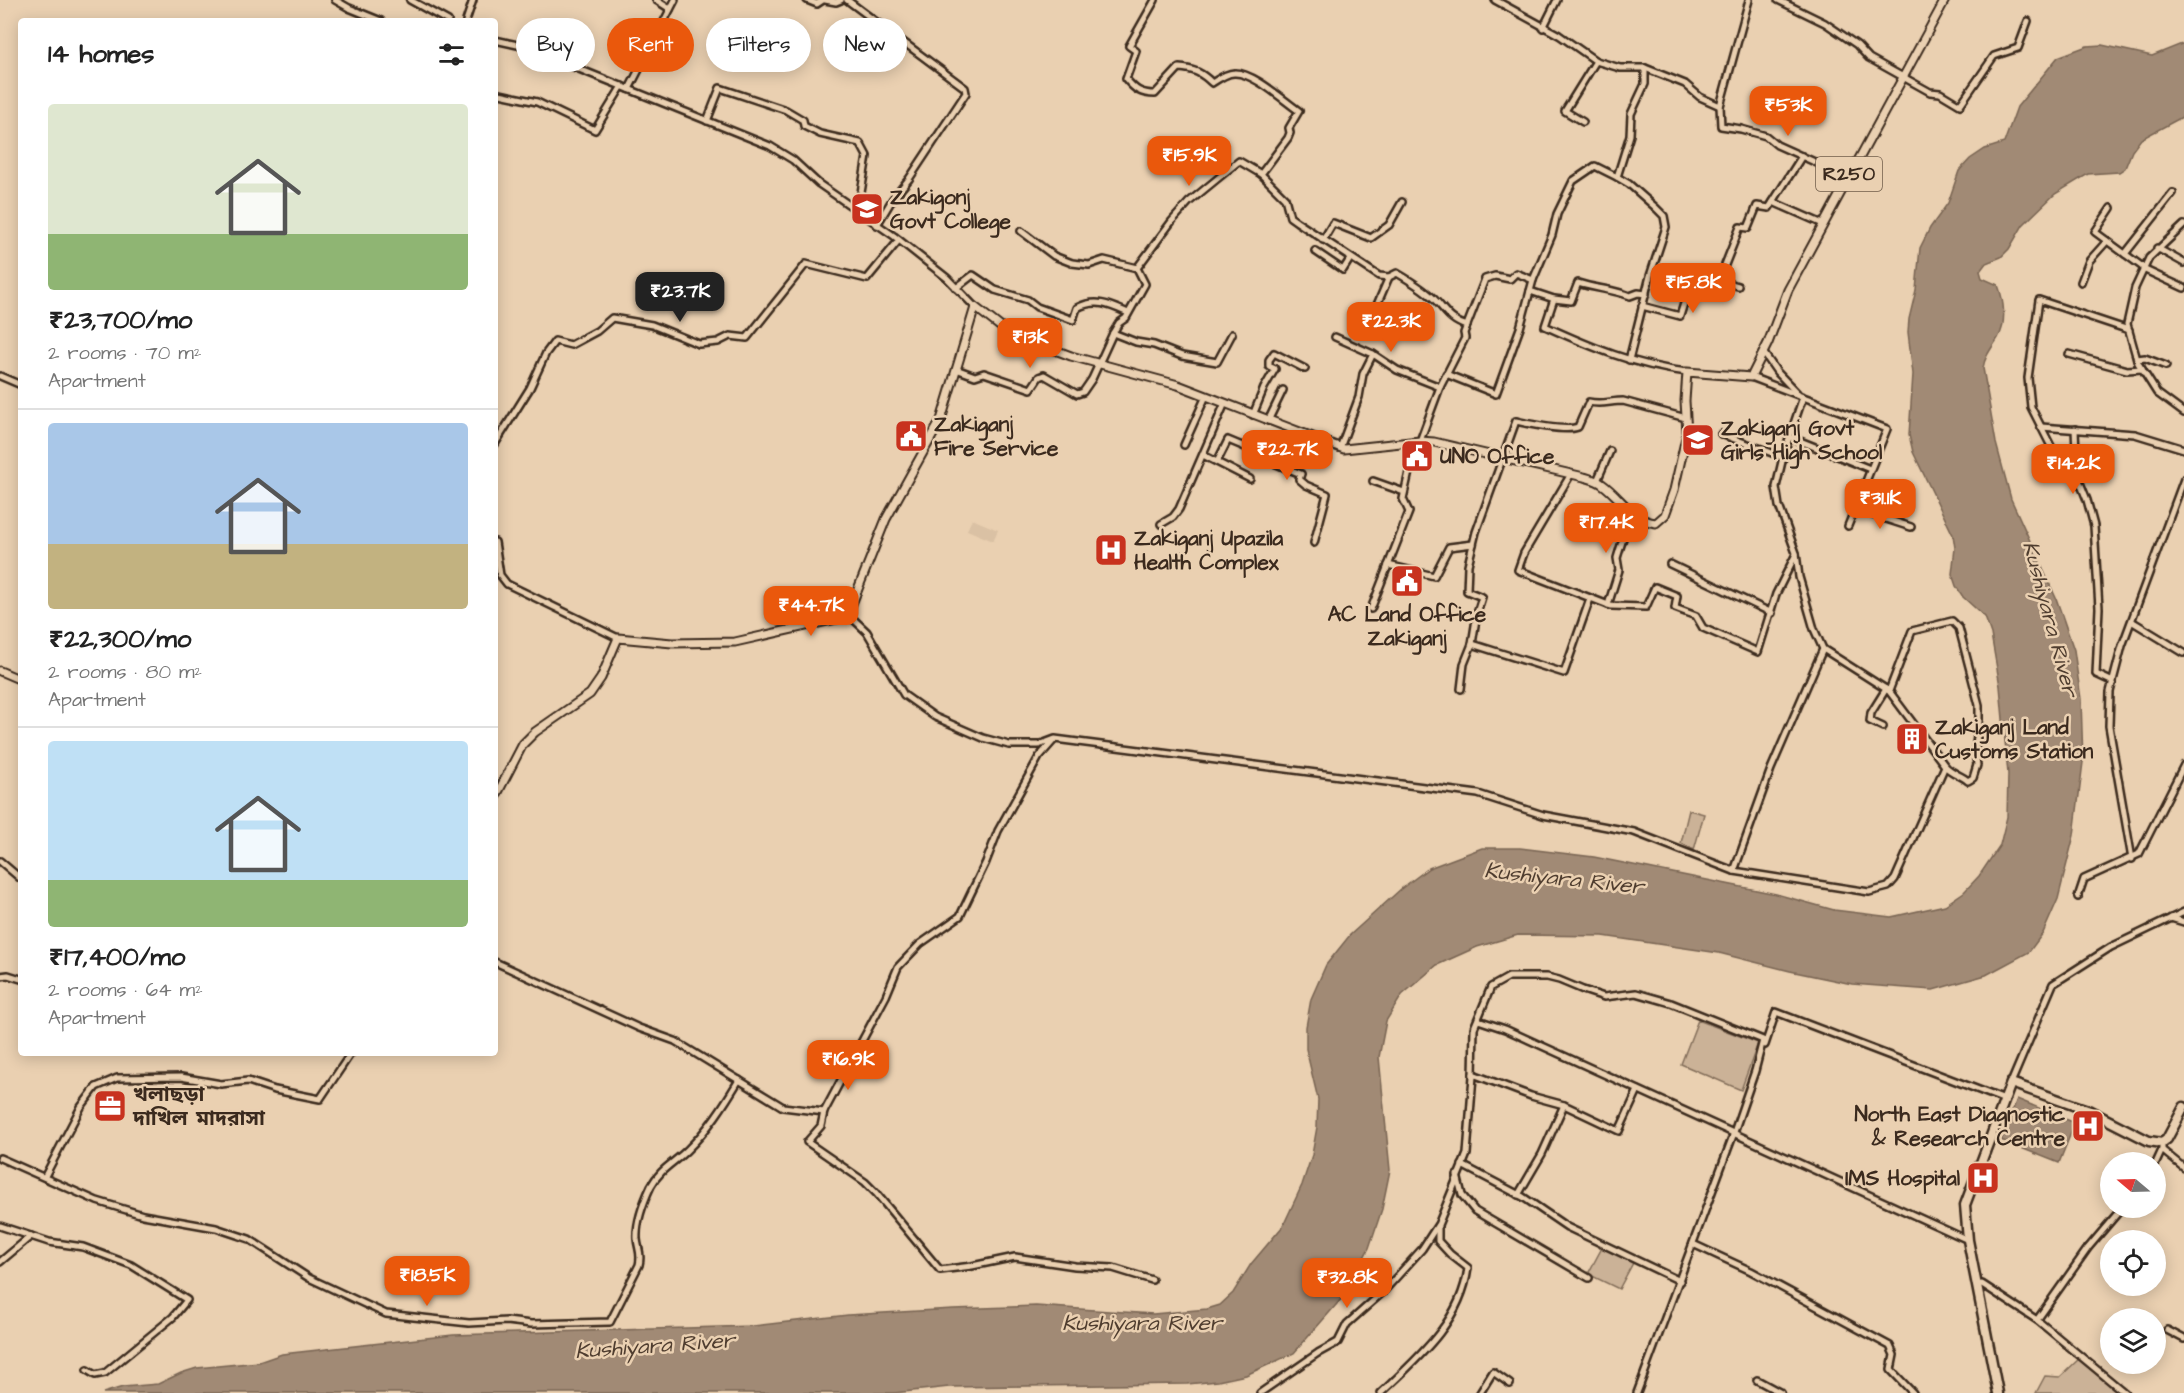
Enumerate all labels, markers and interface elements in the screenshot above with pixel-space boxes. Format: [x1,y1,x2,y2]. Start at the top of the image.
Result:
chip: Buy [516,18,595,72]
chip: Rent [607,18,694,72]
chip: Filters [706,18,811,72]
chip: New [823,18,907,72]
text: 14 homes [48,36,154,72]
icon: filters [435,38,468,71]
pin: ₹53K [1752,86,1824,137]
text: ₹53K [1764,91,1812,119]
pin: ₹15.9K [1140,136,1238,187]
text: ₹15.9K [1161,141,1217,169]
icon: home [204,143,312,251]
road number: R250 [1816,157,1882,191]
place label: Zakigonj Govt College [890,183,1012,238]
school or university icon: Zakigonj Govt College [849,191,885,227]
pin: ₹15.8K [1644,263,1742,314]
text: ₹15.8K [1664,268,1722,296]
pin: ₹23.7K [631,272,729,323]
text: ₹23.7K [649,277,711,305]
text: ₹23,700/mo [48,302,192,338]
pin: ₹22.3K [1342,302,1440,353]
text: ₹22.3K [1361,307,1421,335]
pin: ₹13K [994,318,1066,369]
text: ₹13K [1011,323,1049,351]
text: 2 rooms · 70 m² [48,339,201,367]
text: Apartment [48,367,146,395]
place label: Zakiganj Fire Service [934,410,1059,463]
place label: Zakiganj Govt Girls High School [1721,414,1883,469]
public building icon: Zakiganj Fire Service [893,418,929,454]
school or university icon: Zakiganj Govt Girls High School [1680,422,1716,458]
pin: ₹22.7K [1238,430,1336,481]
text: ₹22.7K [1256,435,1318,463]
public building icon: UNO Office [1399,438,1435,474]
place label: UNO Office [1440,442,1555,471]
pin: ₹14.2K [2024,444,2122,495]
text: ₹14.2K [2046,449,2101,477]
icon: home [204,462,312,570]
pin: ₹31.1K [1831,479,1929,530]
text: ₹31.1K [1859,484,1901,512]
pin: ₹17.4K [1557,503,1655,554]
text: ₹17.4K [1578,508,1634,536]
place label: Zakiganj Upazila Health Complex [1134,524,1283,578]
hospital icon: Zakiganj Upazila Health Complex [1093,532,1129,568]
water label: Kushiyara River [2013,538,2086,703]
public building icon: AC Land Office Zakiganj [1389,563,1425,599]
pin: ₹44.7K [762,586,860,637]
text: ₹44.7K [778,591,844,619]
place label: AC Land Office Zakiganj [1328,600,1487,655]
text: ₹22,300/mo [48,621,191,657]
text: 2 rooms · 80 m² [48,658,202,686]
text: Apartment [48,686,146,714]
place label: Zakiganj Land Customs Station [1935,713,2094,766]
building icon: Zakiganj Land Customs Station [1894,721,1930,757]
icon: home [204,780,312,888]
water label: Kushiyara River [1483,855,1648,904]
text: ₹17,400/mo [48,939,185,975]
text: 2 rooms · 64 m² [48,976,203,1004]
text: Apartment [48,1004,146,1032]
pin: ₹16.9K [799,1040,897,1091]
text: ₹16.9K [821,1045,875,1073]
place label: খলাছড়া দাখিল মাদরাসা [132,1080,266,1133]
office icon: খলাছড়া দাখিল মাদরাসা [92,1088,128,1124]
place label: North East Diagnostic & Research Centre [1854,1100,2066,1153]
hospital icon: North East Diagnostic & Research Centre [2070,1108,2106,1144]
north arrow [2100,1152,2166,1218]
map controls [2100,1152,2166,1374]
hospital icon: IMS Hospital [1965,1160,2001,1196]
place label: IMS Hospital [1845,1164,1961,1194]
button: locate [2100,1230,2166,1296]
pin: ₹18.5K [378,1256,476,1307]
pin: ₹32.8K [1298,1258,1396,1309]
text: ₹18.5K [398,1261,456,1289]
text: ₹32.8K [1316,1263,1378,1291]
water label: Kushiyara River [1062,1308,1225,1340]
button: layers [2100,1308,2166,1374]
water label: Kushiyara River [574,1325,739,1368]

